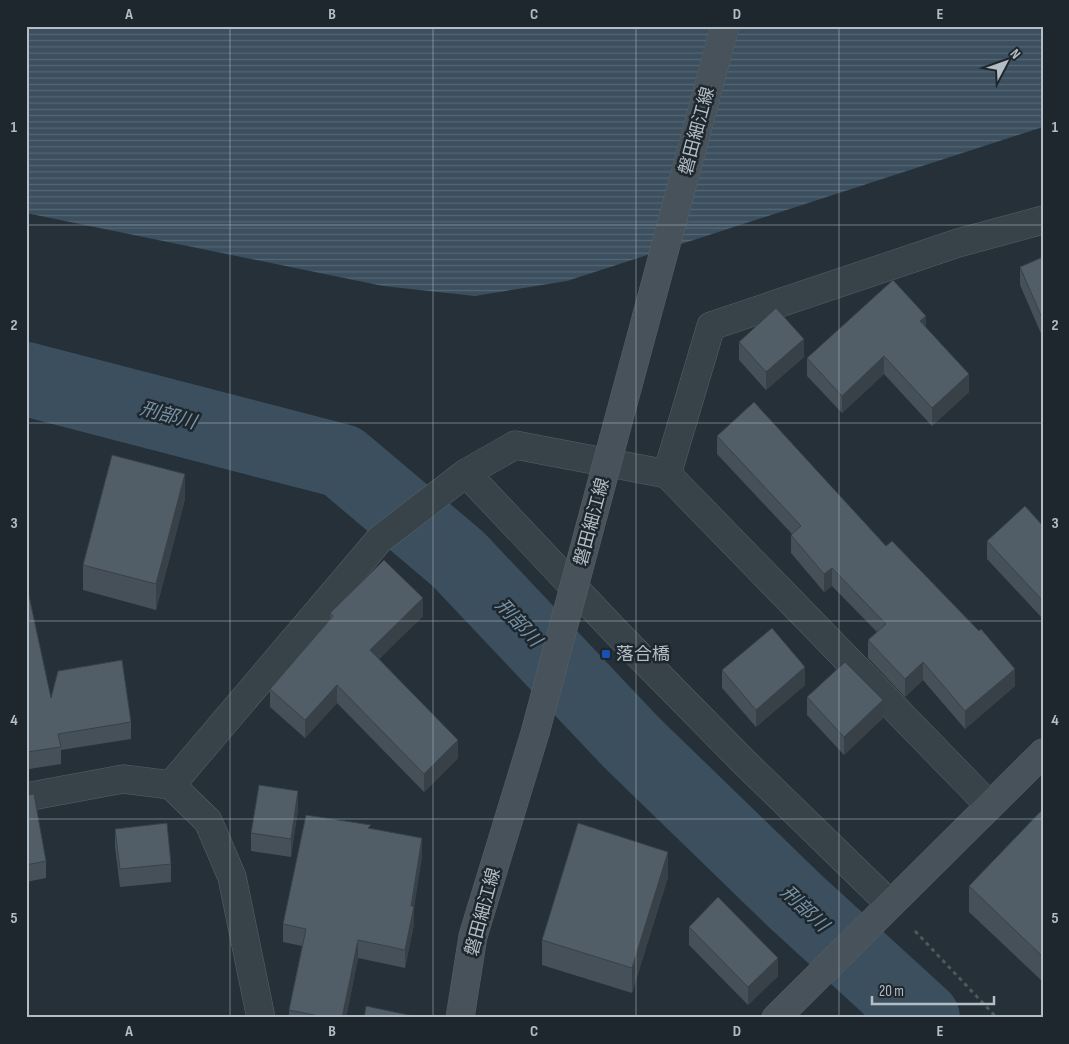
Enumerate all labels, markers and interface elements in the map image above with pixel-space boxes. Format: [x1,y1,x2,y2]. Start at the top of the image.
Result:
text: A [124,5,133,24]
text: B [328,5,336,24]
text: C [530,5,538,24]
text: D [733,5,741,24]
text: E [937,5,944,24]
north arrow [982,38,1032,88]
text: N [1007,45,1024,62]
street label: 磐田細江線 [675,85,719,177]
text: 1 [11,118,18,137]
text: 1 [1052,118,1059,137]
text: 2 [10,316,18,335]
text: 2 [1051,316,1059,335]
water label: 刑部川 [137,398,200,435]
street label: 磐田細江線 [570,476,614,568]
text: 3 [10,514,18,533]
text: 3 [1051,514,1059,533]
water label: 刑部川 [490,594,547,653]
place label: 落合橋 [616,644,670,665]
marker: 落合橋 [600,648,612,660]
text: 4 [10,711,18,730]
text: 4 [1051,711,1059,730]
street label: 磐田細江線 [461,866,505,958]
water label: 刑部川 [775,881,834,938]
text: 5 [10,909,18,928]
text: 5 [1051,909,1059,928]
scale bar [872,974,994,1006]
text: 20 m [879,982,904,1001]
text: A [124,1022,133,1041]
text: B [328,1022,336,1041]
text: C [530,1022,538,1041]
text: D [733,1022,741,1041]
text: E [937,1022,944,1041]

